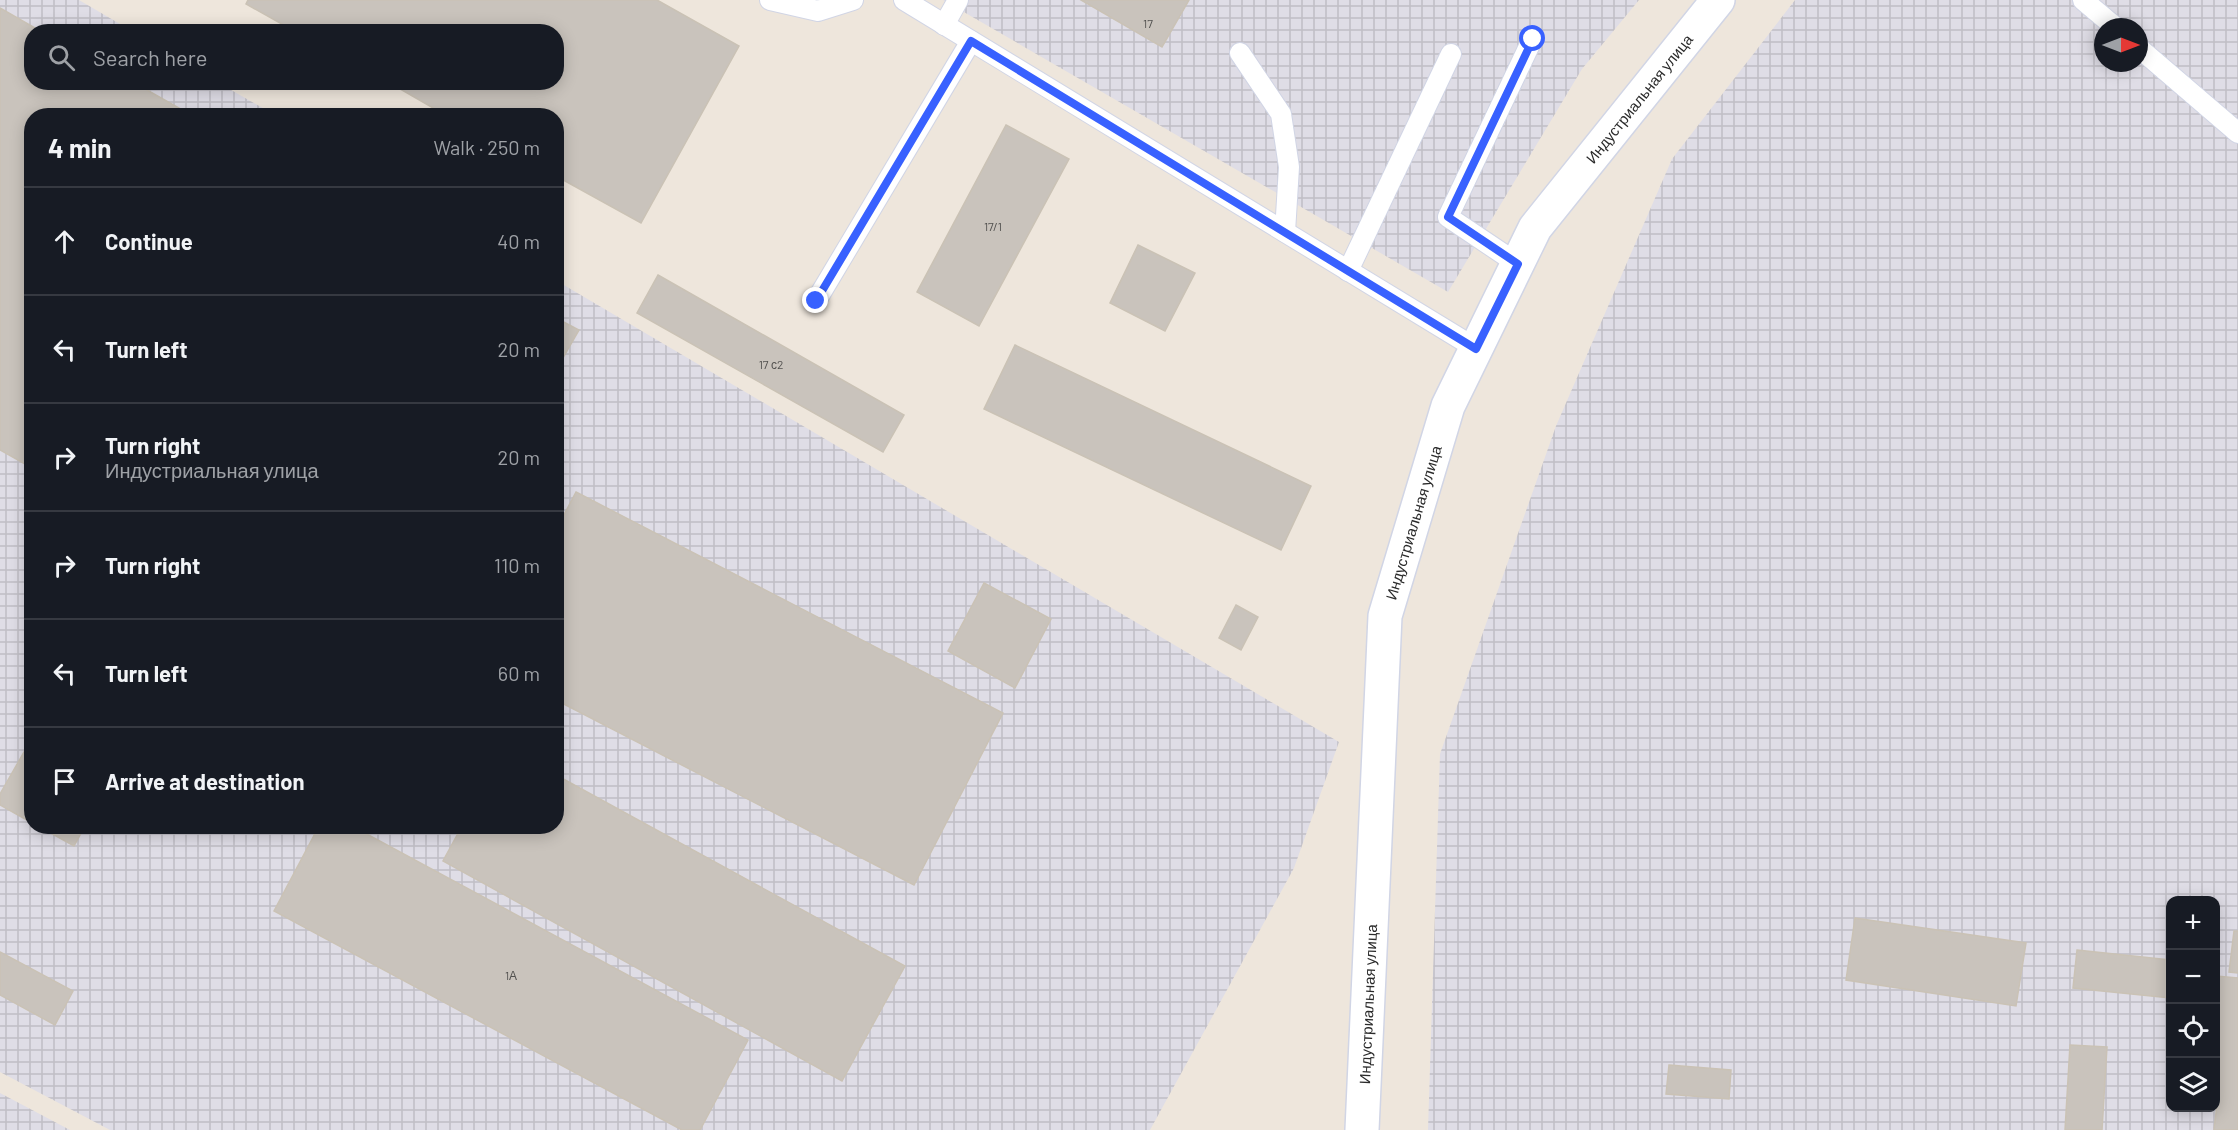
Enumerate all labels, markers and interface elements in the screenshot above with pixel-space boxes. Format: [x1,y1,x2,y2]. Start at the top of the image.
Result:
house number: 17 [1143,16,1153,30]
north arrow [2094,18,2148,72]
search box [24,24,564,90]
route start [1519,25,1545,51]
street label: Индустриальная улица [1582,30,1697,167]
icon: search [45,41,78,74]
text: Search here [93,44,207,70]
text: 4 min [48,132,112,163]
text: Walk · 250 m [434,135,540,159]
house number: 17/1 [984,219,1002,233]
icon: ahead [48,225,81,258]
text: Continue [105,228,193,254]
text: 40 m [497,229,540,253]
route end [802,287,828,313]
icon: left [48,333,81,366]
text: Turn left [105,336,188,362]
text: 20 m [497,337,540,361]
house number: 17 с2 [759,357,783,371]
text: Turn right [105,432,200,458]
icon: right [48,441,81,474]
street label: Индустриальная улица [1381,443,1445,602]
text: 20 m [497,445,540,469]
text: Индустриальная улица [105,458,319,482]
icon: right [48,549,81,582]
text: Turn right [105,552,200,578]
text: 110 m [494,553,540,577]
icon: left [48,657,81,690]
text: Turn left [105,660,188,686]
text: 60 m [498,661,540,685]
icon: arrive [48,765,81,798]
text: Arrive at destination [105,768,304,794]
map controls [2166,896,2220,1112]
button: + [2166,896,2220,950]
street label: Индустриальная улица [1355,923,1380,1085]
button: − [2166,950,2220,1004]
house number: 1А [505,968,517,982]
button: locate [2166,1004,2220,1058]
button: layers [2166,1058,2220,1112]

